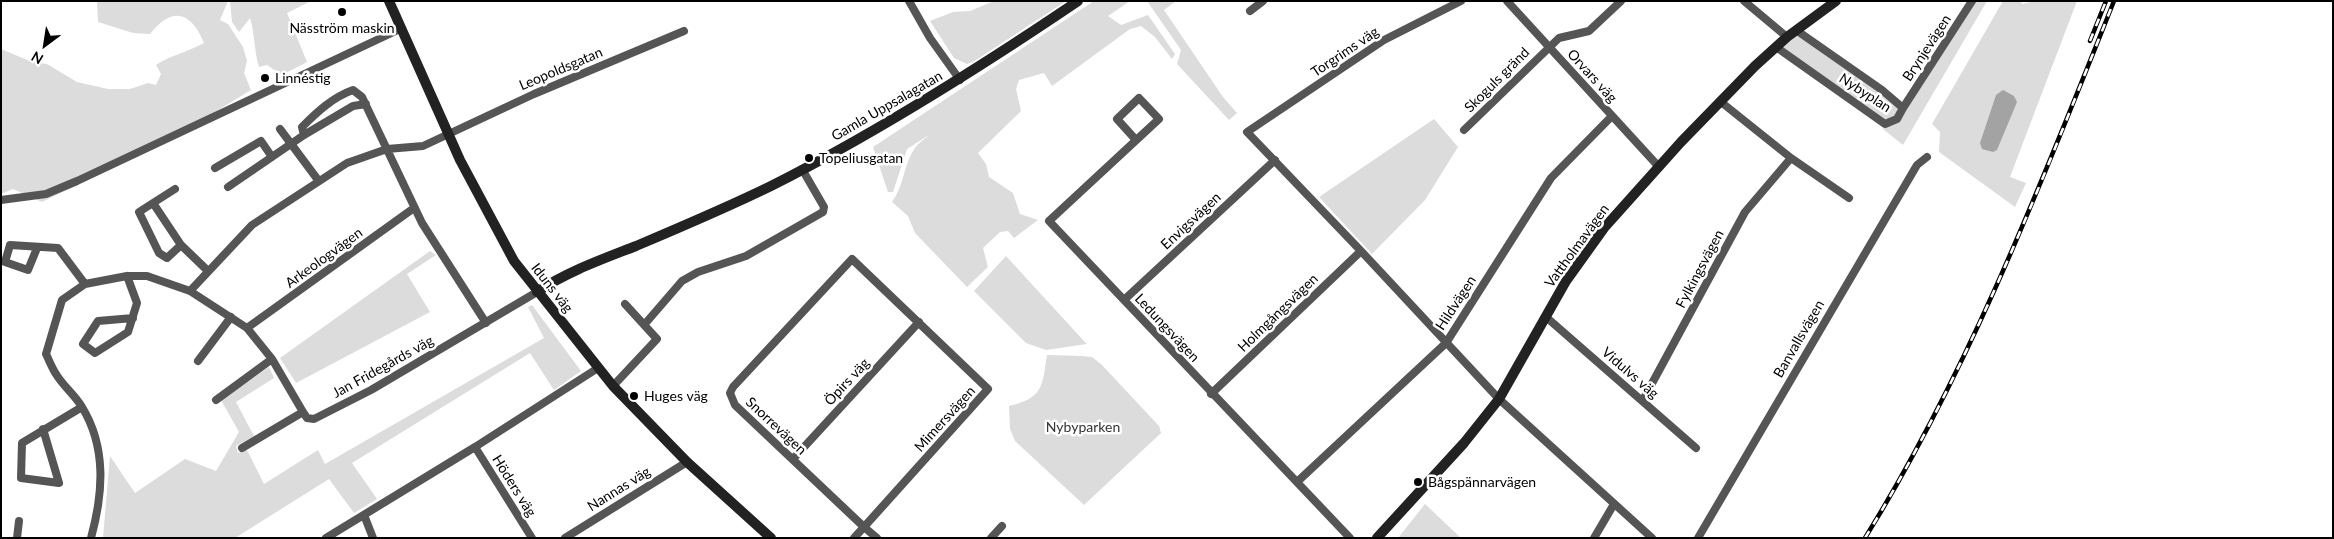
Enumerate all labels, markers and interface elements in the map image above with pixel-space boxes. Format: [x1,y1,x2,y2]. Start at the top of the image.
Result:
marker: Näsström maskin [336,6,348,18]
street label: Brynjevägen [1899,12,1955,84]
north arrow [20,20,70,70]
place label: Näsström maskin [289,20,395,36]
street label: Torgrims väg [1308,23,1382,81]
street label: Leopoldsgatan [517,44,605,94]
street label: Skoguls gränd [1461,44,1533,116]
street label: Orvars väg [1564,46,1620,106]
text: N [28,48,46,68]
street label: Gamla Uppsalagatan [828,67,946,145]
place label: Linnéstig [275,70,331,86]
street label: Nybyplan [1836,70,1894,116]
marker: Linnéstig [259,72,271,84]
place label: Topeliusgatan [819,150,903,166]
marker: Topeliusgatan [803,152,815,164]
street label: Envigsvägen [1158,189,1224,253]
street label: Vattholmavägen [1541,201,1613,291]
street label: Arkeologvägen [282,224,366,292]
street label: Fylkingsvägen [1672,227,1728,311]
street label: Iduns väg [527,260,577,316]
street label: Holmgångsvägen [1234,271,1322,355]
street label: Hildvägen [1432,273,1480,333]
street label: Ledungsvägen [1131,290,1203,366]
street label: Banvallsvägen [1770,297,1828,381]
street label: Jan Fridegårds väg [330,332,436,402]
street label: Vidulvs väg [1598,344,1662,402]
street label: Öpirs väg [821,355,873,409]
street label: Mimersvägen [911,383,979,455]
place label: Huges väg [644,388,708,404]
marker: Huges väg [628,390,640,402]
street label: Snorrevägen [742,394,810,458]
park label: Nybyparken [1046,419,1120,435]
street label: Höders väg [488,452,540,520]
street label: Nannas väg [584,463,654,515]
place label: Bågspännarvägen [1428,474,1536,490]
marker: Bågspännarvägen [1412,476,1424,488]

